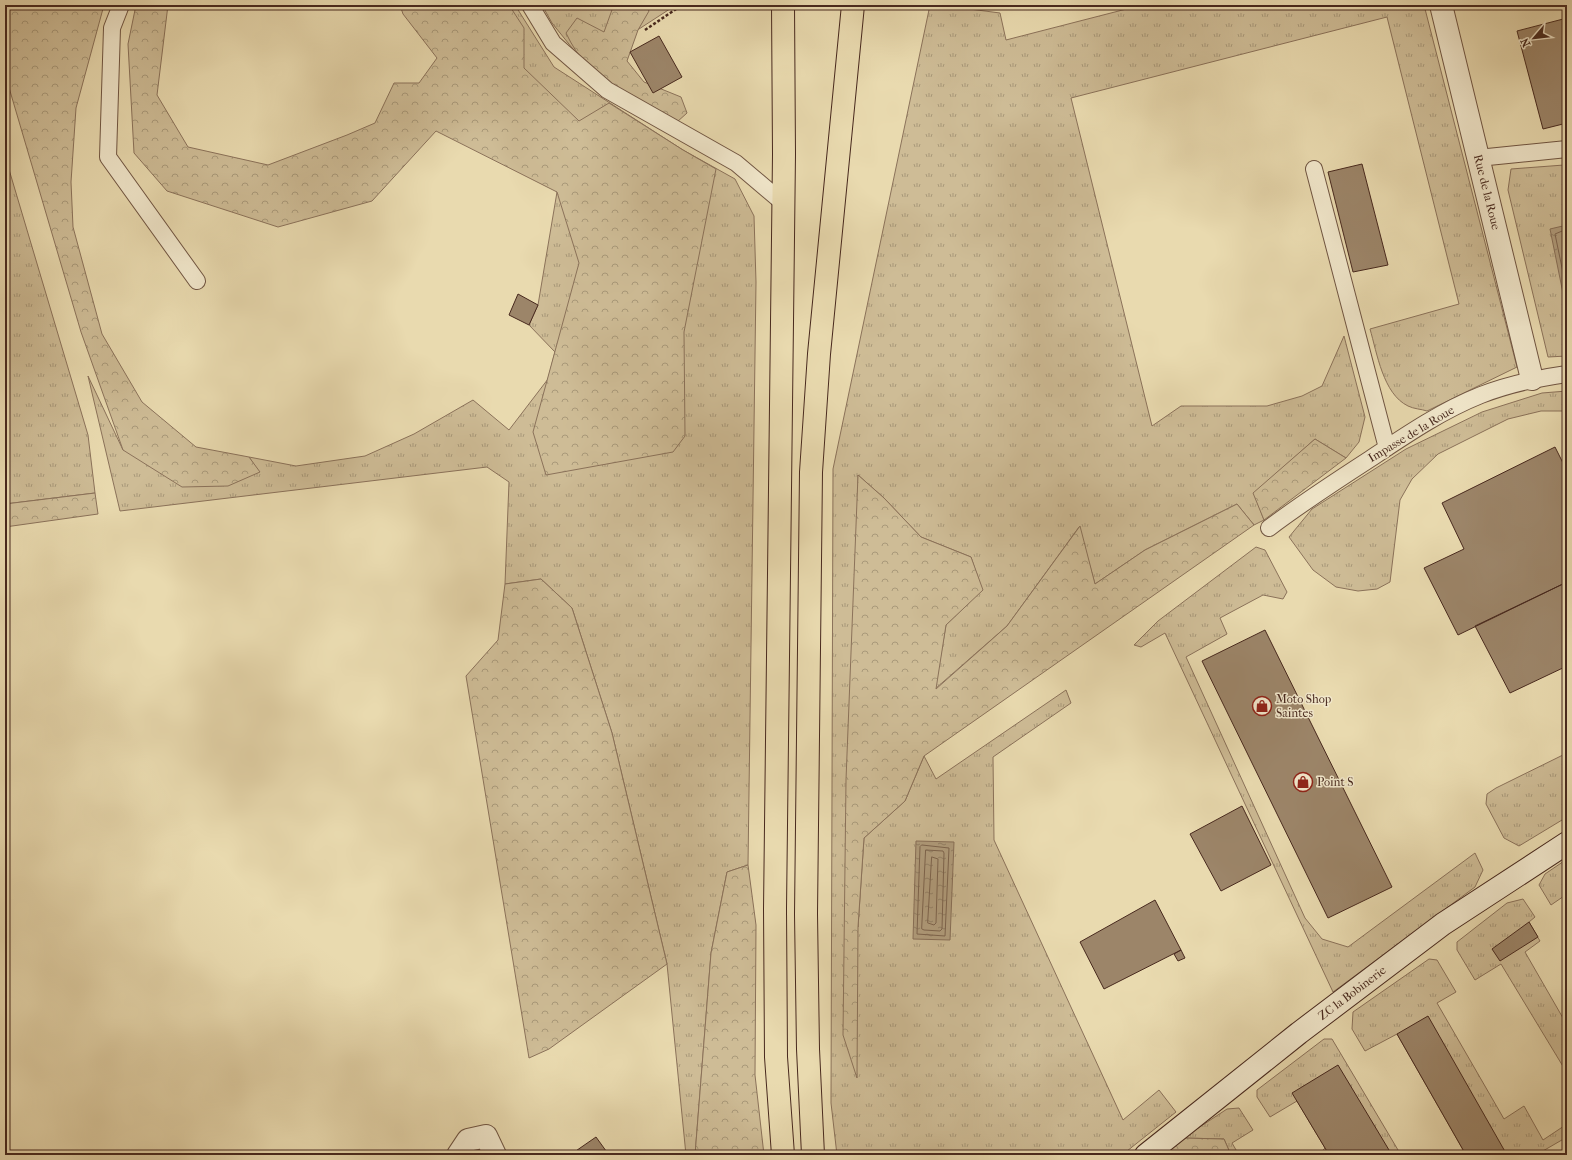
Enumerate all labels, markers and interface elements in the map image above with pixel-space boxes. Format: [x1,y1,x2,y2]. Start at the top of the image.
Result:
north arrow [1514,18,1554,58]
text: N [1518,35,1533,49]
street label: Rue de la Roue [1471,153,1503,231]
street label: Impasse de la Roue [1365,403,1457,465]
place label: Moto Shop Saintes [1276,692,1332,720]
shop icon: Moto Shop Saintes [1251,695,1273,717]
shop icon: Point S [1292,771,1314,793]
place label: Point S [1317,775,1353,789]
street label: ZC la Bobinerie [1315,963,1389,1023]

